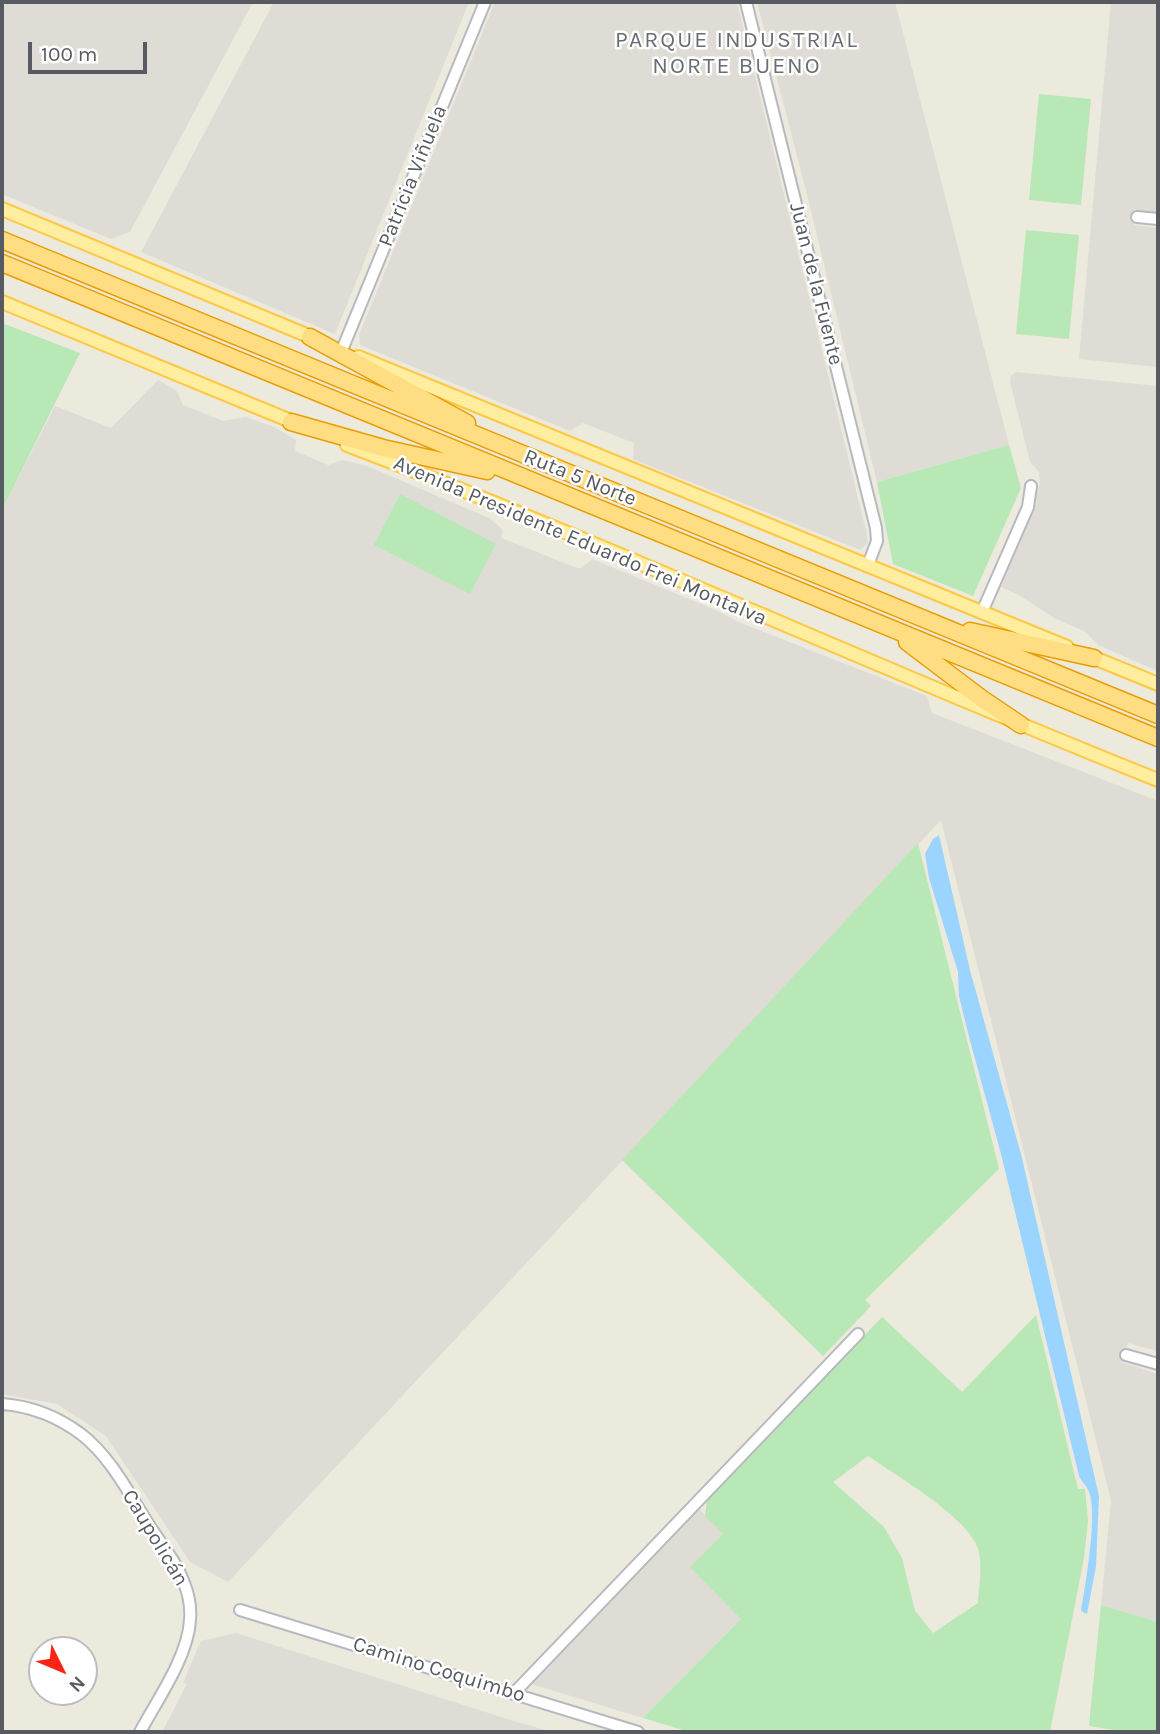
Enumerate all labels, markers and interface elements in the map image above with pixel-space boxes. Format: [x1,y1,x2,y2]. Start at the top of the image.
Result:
district label: PARQUE INDUSTRIAL NORTE BUENO [617,26,857,80]
scale bar [32,28,150,72]
text: 100 m [41,42,98,66]
street label: Patricia Viñuela [373,102,453,250]
street label: Juan de la Fuente [784,200,848,368]
street label: Ruta 5 Norte [520,444,640,512]
street label: Avenida Presidente Eduardo Frei Montalva [390,451,770,631]
street label: Caupolicán [116,1485,194,1591]
street label: Camino Coquimbo [350,1632,528,1708]
north arrow [28,1636,98,1706]
text: N [64,1671,90,1696]

